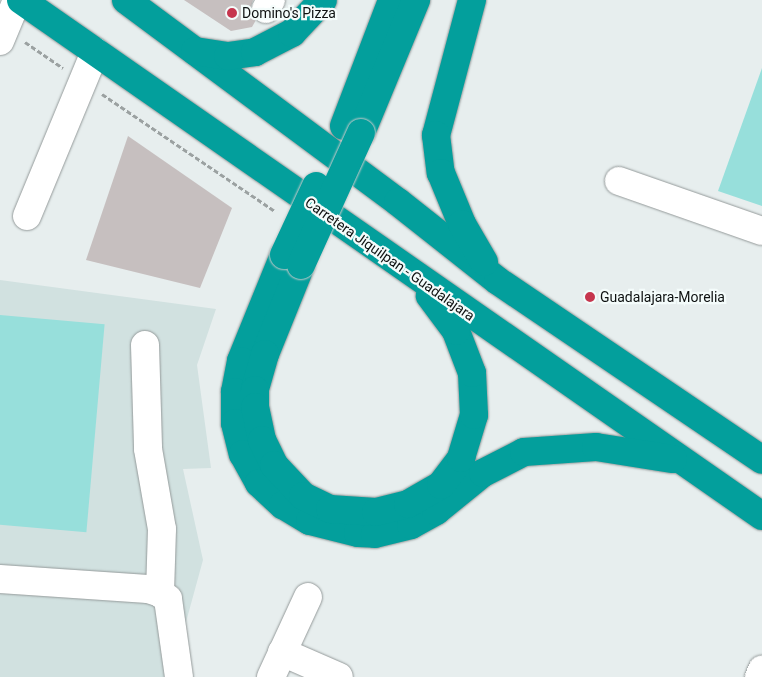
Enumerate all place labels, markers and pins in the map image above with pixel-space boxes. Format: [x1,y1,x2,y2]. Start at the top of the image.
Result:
place label: Domino's Pizza [242,5,336,21]
marker: Domino's Pizza [226,7,238,19]
place label: Guadalajara-Morelia [600,289,725,305]
marker: Guadalajara-Morelia [584,291,596,303]

